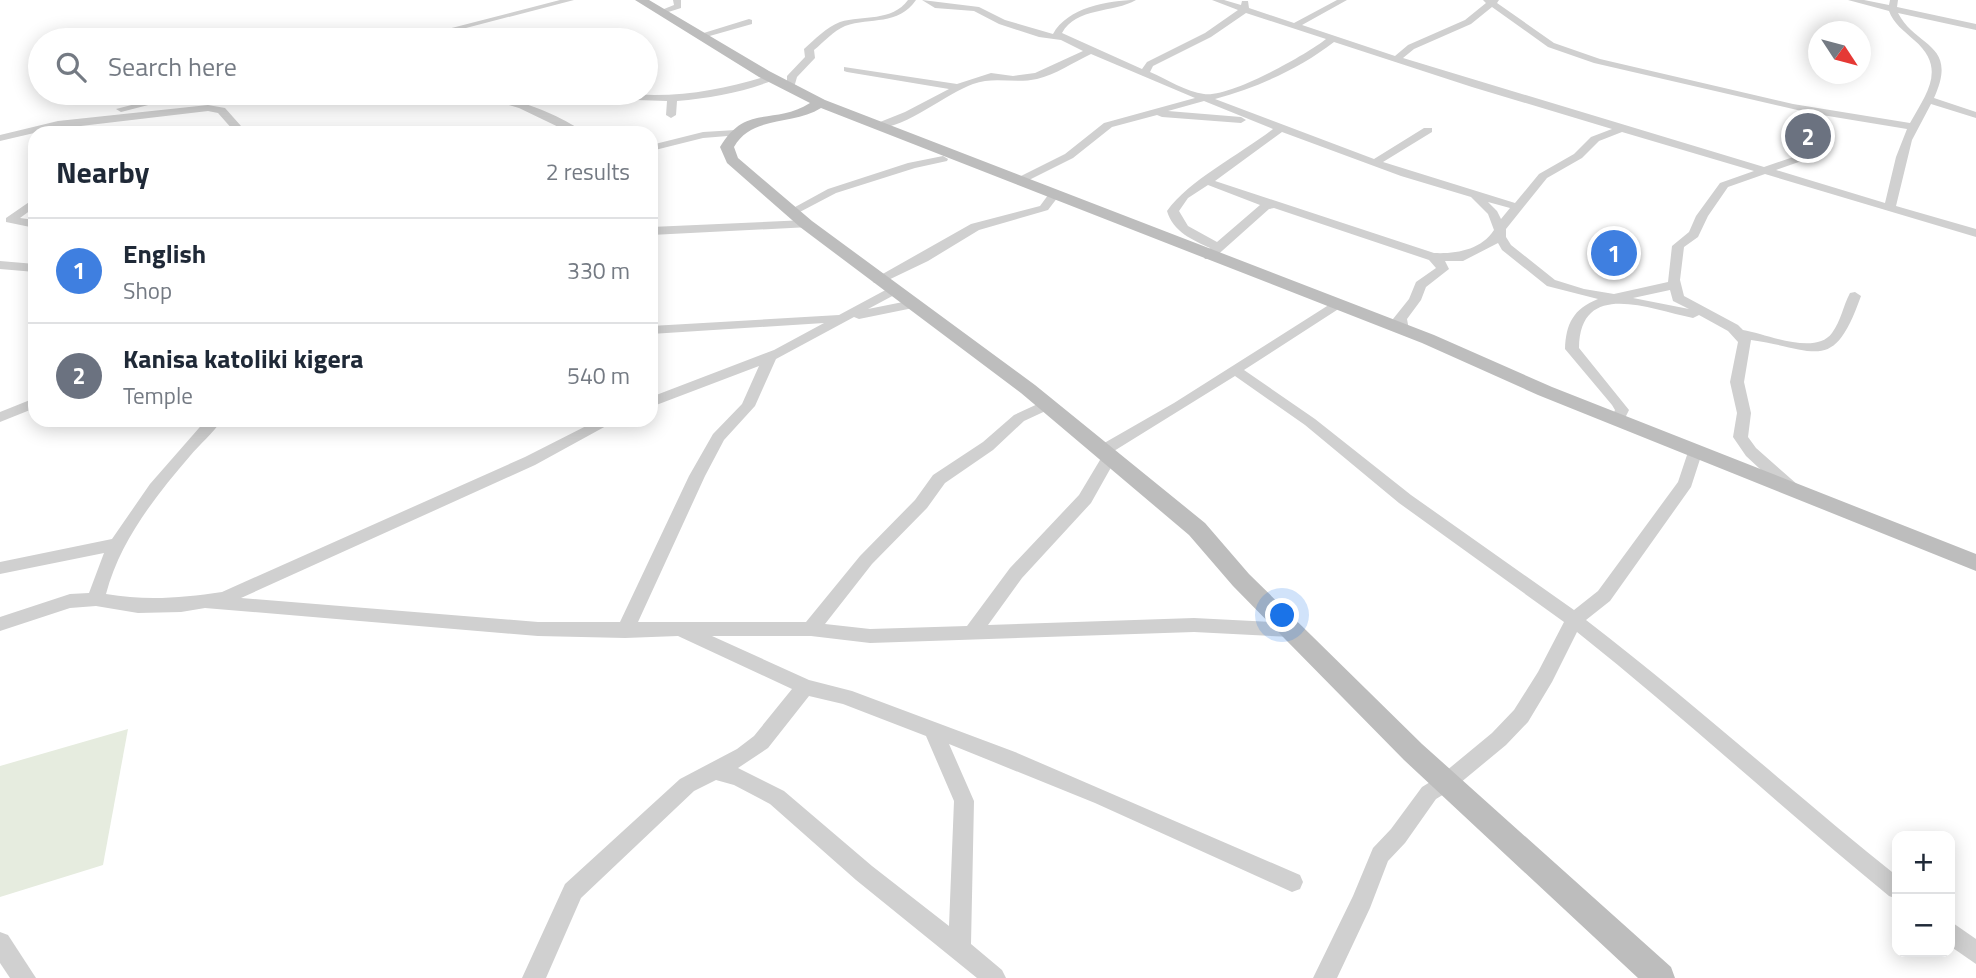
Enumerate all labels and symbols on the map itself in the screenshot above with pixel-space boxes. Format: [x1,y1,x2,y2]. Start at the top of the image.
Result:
north arrow [1808,21,1871,84]
pin: 2 [1785,110,1831,162]
pin: 1 [1591,227,1637,279]
your location [1265,598,1299,632]

